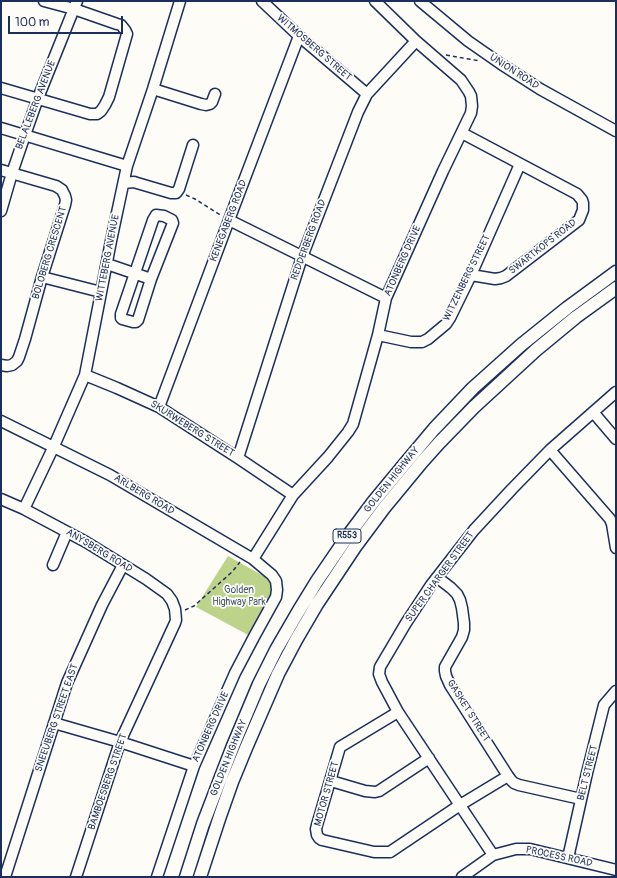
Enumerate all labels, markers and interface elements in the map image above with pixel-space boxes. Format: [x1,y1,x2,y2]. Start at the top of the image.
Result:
scale bar [10,8,125,34]
street label: WITMOSBERG STREET [274,12,354,84]
text: 100 m [15,15,49,30]
street label: UNION ROAD [487,52,541,92]
street label: BELALEBERG AVENUE [13,59,59,151]
street label: KENEGABERG ROAD [208,178,250,264]
street label: REDDERBERG ROAD [289,198,329,282]
street label: BOLOBERG CRESCENT [30,205,70,301]
street label: WITTEBERG AVENUE [94,214,122,302]
street label: SWARTKOPS ROAD [507,217,579,277]
street label: ATONBERG DRIVE [382,224,424,298]
street label: WITZENBERG STREET [441,233,493,323]
street label: SKURWEBERG STREET [148,398,236,460]
street label: GOLDEN HIGHWAY [362,445,422,515]
street label: ARLBERG ROAD [112,472,176,518]
street label: ANYSBERG ROAD [64,526,134,576]
road number: R553 [333,529,361,543]
street label: SUPER CHARGER STREET [403,529,477,625]
park label: Golden Highway Park [212,584,266,608]
street label: SNEEUBERG STREET EAST [33,662,81,774]
street label: GASKET STREET [444,678,492,744]
street label: ATONBERG DRIVE [190,690,232,764]
street label: GOLDEN HIGHWAY [208,718,250,798]
street label: BAMBOESBERG STREET [86,732,130,832]
street label: BELT STREET [575,744,601,802]
street label: MOTOR STREET [312,760,342,828]
street label: PROCESS ROAD [525,844,593,870]

